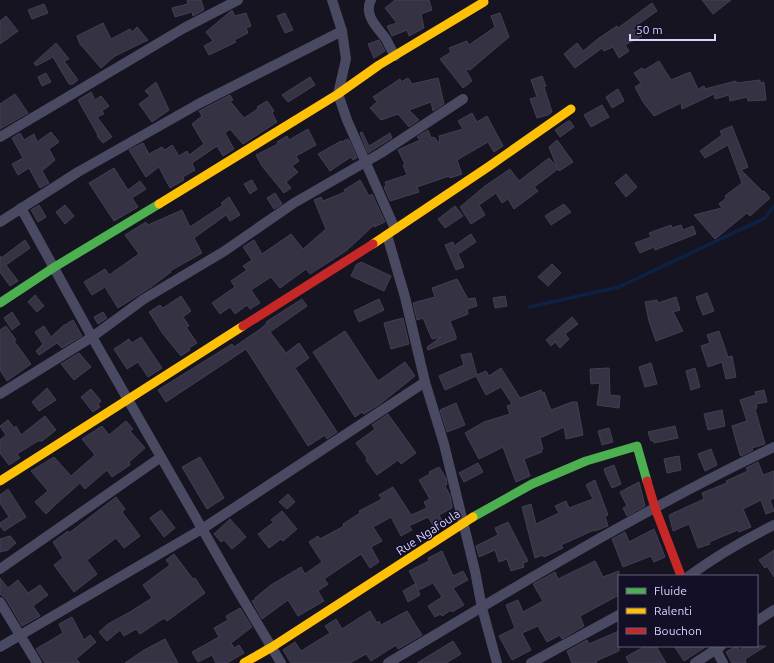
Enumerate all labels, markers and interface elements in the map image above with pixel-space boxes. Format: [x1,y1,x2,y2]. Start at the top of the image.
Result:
scale bar [630,16,715,42]
text: 50 m [636,23,663,36]
street label: Rue Ngafoula [394,507,462,557]
legend [618,575,758,647]
text: Fluide [654,584,687,597]
text: Ralenti [654,604,692,617]
text: Bouchon [654,624,702,637]

